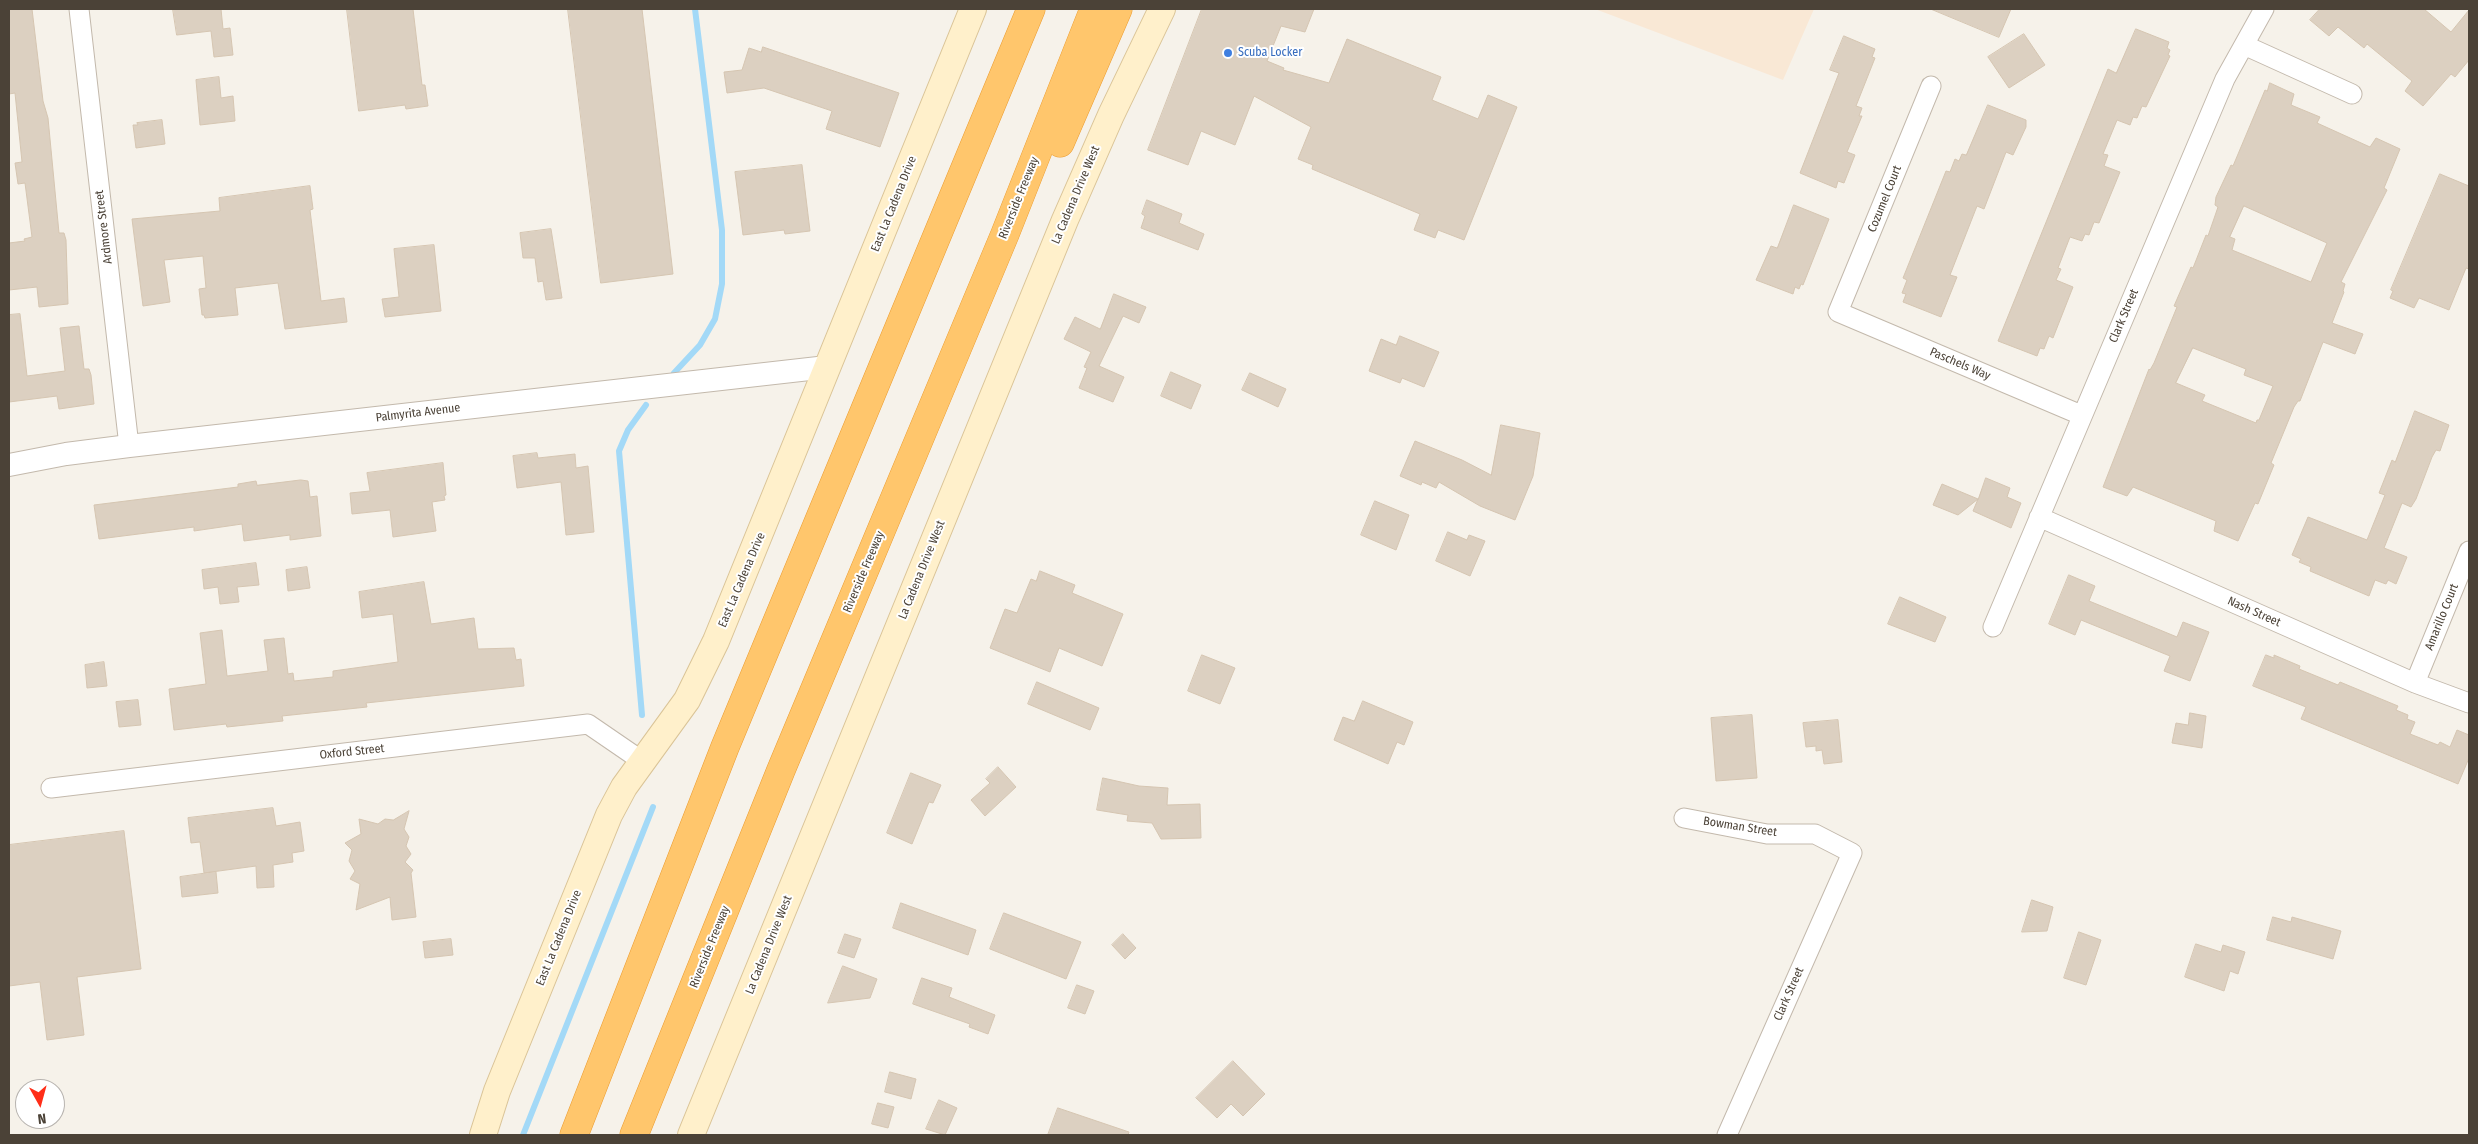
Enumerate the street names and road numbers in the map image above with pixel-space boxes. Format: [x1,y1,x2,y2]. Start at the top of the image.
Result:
street label: La Cadena Drive West [1049,144,1103,246]
street label: East La Cadena Drive [868,154,920,254]
street label: Riverside Freeway [996,155,1042,241]
street label: Cozumel Court [1865,164,1905,234]
street label: Ardmore Street [92,189,116,265]
street label: Clark Street [2106,287,2142,345]
street label: Paschels Way [1927,345,1993,383]
street label: Palmyrita Avenue [375,401,461,425]
street label: La Cadena Drive West [896,519,948,621]
street label: Riverside Freeway [840,529,888,615]
street label: East La Cadena Drive [715,530,769,630]
street label: Amarillo Court [2422,582,2462,652]
street label: Nash Street [2225,594,2283,630]
street label: Oxford Street [319,741,385,763]
street label: Bowman Street [1702,814,1778,840]
street label: East La Cadena Drive [533,888,585,988]
street label: La Cadena Drive West [743,894,795,996]
street label: Riverside Freeway [687,904,733,990]
street label: Clark Street [1771,965,1807,1023]

